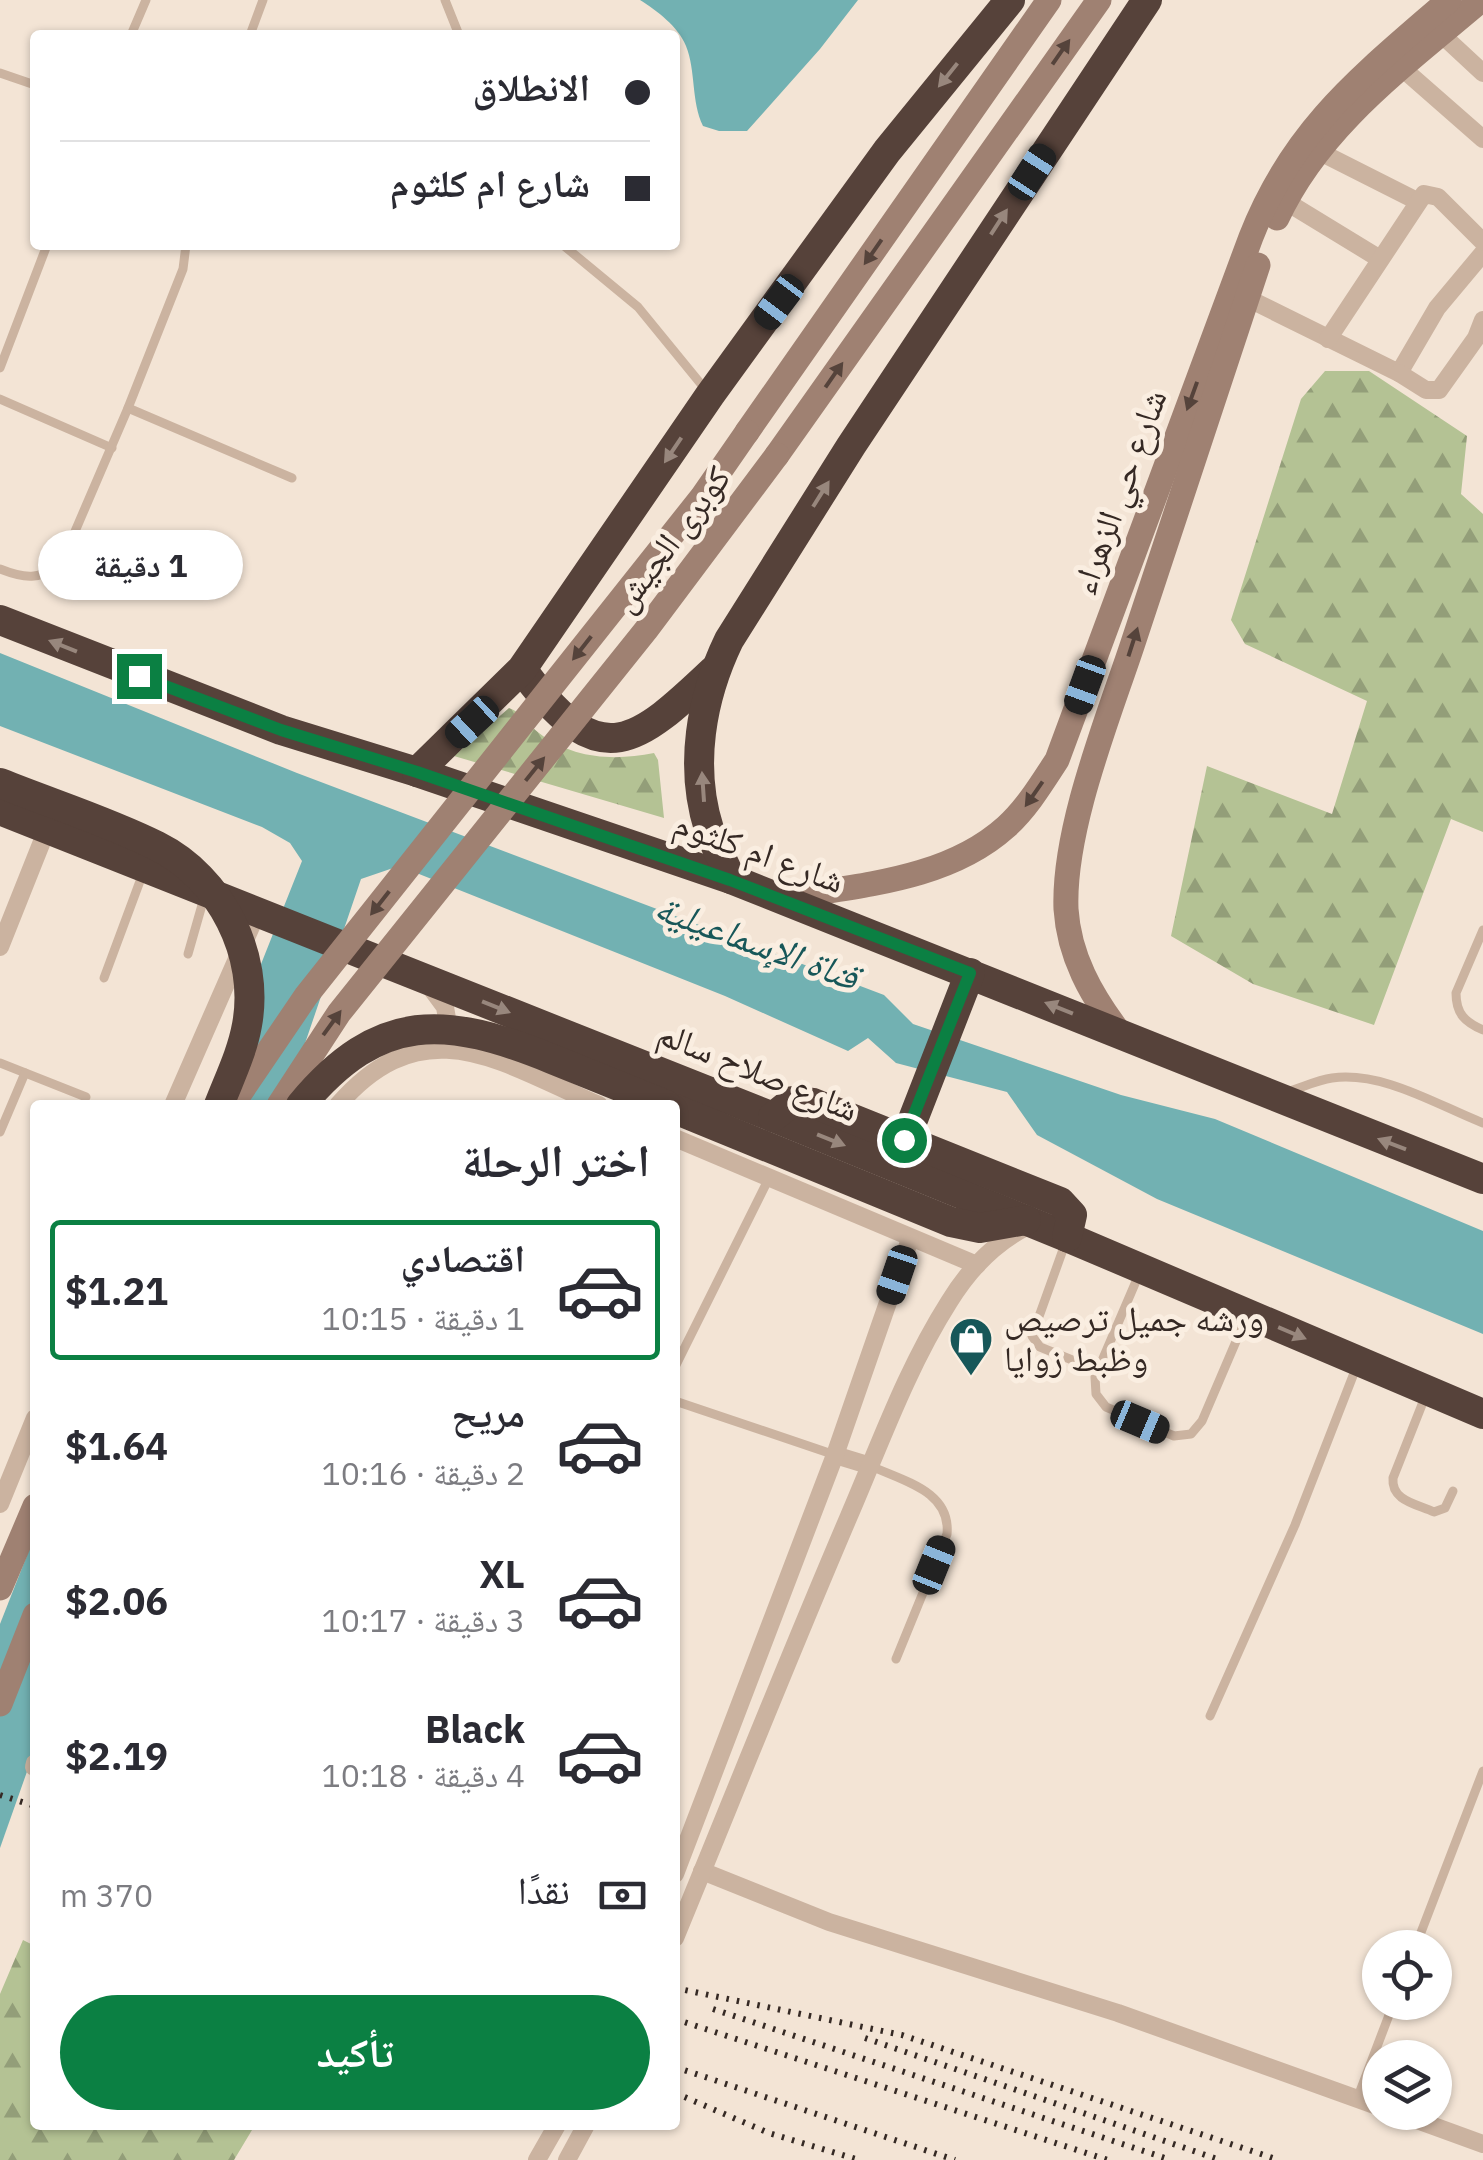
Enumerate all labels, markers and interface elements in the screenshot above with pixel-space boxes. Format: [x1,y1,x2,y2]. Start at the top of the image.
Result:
one-way arrow [1051,39,1070,66]
text: الانطلاق [472,62,590,111]
one-way arrow [938,63,959,88]
car [1003,139,1061,205]
text: شارع ام كلثوم [390,158,590,207]
one-way arrow [989,208,1008,235]
one-way arrow [864,239,883,265]
car [749,269,809,335]
one-way arrow [824,362,843,389]
one-way arrow [1184,381,1199,411]
street label: شارع حي الزهراء [1060,383,1182,602]
one-way arrow [664,436,683,464]
street label: كوبرى الجيش [600,456,740,621]
one-way arrow [811,480,830,507]
callout: 1 دقيقة [36,531,242,601]
text: 1 دقيقة [94,544,187,586]
one-way arrow [1127,627,1142,657]
one-way arrow [572,636,593,661]
one-way arrow [48,637,78,653]
car [1061,652,1109,718]
route end [117,654,162,699]
car [440,691,504,753]
one-way arrow [524,757,545,782]
one-way arrow [694,770,710,802]
one-way arrow [1025,781,1044,808]
street label: شارع ام كلثوم [668,799,851,904]
water label: قناة الإسماعيلية [649,881,870,1002]
one-way arrow [370,891,391,916]
one-way arrow [481,1000,511,1016]
one-way arrow [1043,1000,1073,1015]
street label: شارع صلاح سالم [651,1009,865,1132]
one-way arrow [322,1010,341,1037]
route start [882,1118,927,1163]
text: اختر الرحلة [462,1131,650,1189]
one-way arrow [816,1133,846,1149]
one-way arrow [1377,1135,1407,1151]
text: اقتصادي [401,1233,525,1282]
car [873,1242,921,1308]
icon: car [555,1245,645,1335]
text: $1.21 [65,1266,168,1315]
place label: ورشه جميل ترصيص وظبط زوايا [1004,1295,1264,1381]
text: 1 دقيقة · 10:15 [321,1297,525,1339]
shop icon: ورشه جميل ترصيص وظبط زوايا [948,1316,994,1377]
one-way arrow [1277,1325,1307,1341]
text: مريح [451,1388,525,1437]
car [1107,1396,1173,1448]
icon: car [555,1400,645,1490]
text: $1.64 [65,1421,168,1470]
text: 2 دقيقة · 10:16 [321,1452,525,1494]
car [909,1532,959,1598]
text: XL [479,1549,525,1598]
icon: car [555,1555,645,1645]
text: $2.06 [65,1576,168,1625]
text: 3 دقيقة · 10:17 [321,1599,525,1641]
text: Black [425,1704,525,1753]
icon: car [555,1710,645,1800]
text: $2.19 [65,1731,168,1780]
text: 4 دقيقة · 10:18 [321,1754,525,1796]
text: نقدًا [518,1865,570,1914]
icon: cash [595,1868,650,1923]
text: 370 m [60,1874,153,1916]
map controls [1362,1930,1452,2130]
button: locate [1362,1930,1452,2020]
button: تأكيد [60,1995,650,2110]
button: layers [1362,2040,1452,2130]

